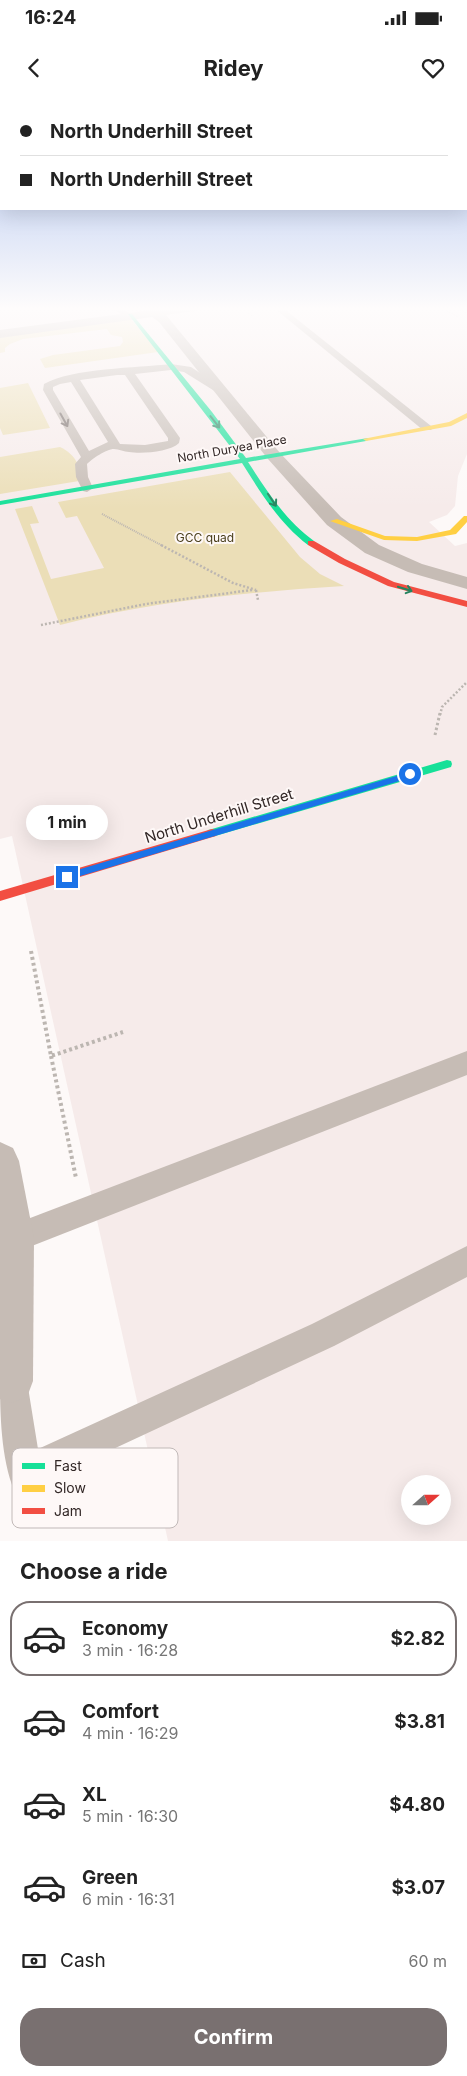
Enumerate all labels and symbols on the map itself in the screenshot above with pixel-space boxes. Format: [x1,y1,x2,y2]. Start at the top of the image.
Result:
one-way arrow [60,412,69,427]
one-way arrow [210,415,220,429]
street label: North Duryea Place [176,432,288,466]
one-way arrow [267,493,277,507]
park label: GCC quad [176,530,234,545]
one-way arrow [396,584,412,594]
route start [399,763,421,785]
street label: North Underhill Street [142,784,296,847]
callout: 1 min [26,804,108,840]
route end [56,866,78,888]
legend [12,1448,178,1528]
text: Fast [54,1457,82,1474]
north arrow [401,1475,451,1525]
text: Slow [54,1479,86,1496]
text: Jam [54,1502,82,1519]

